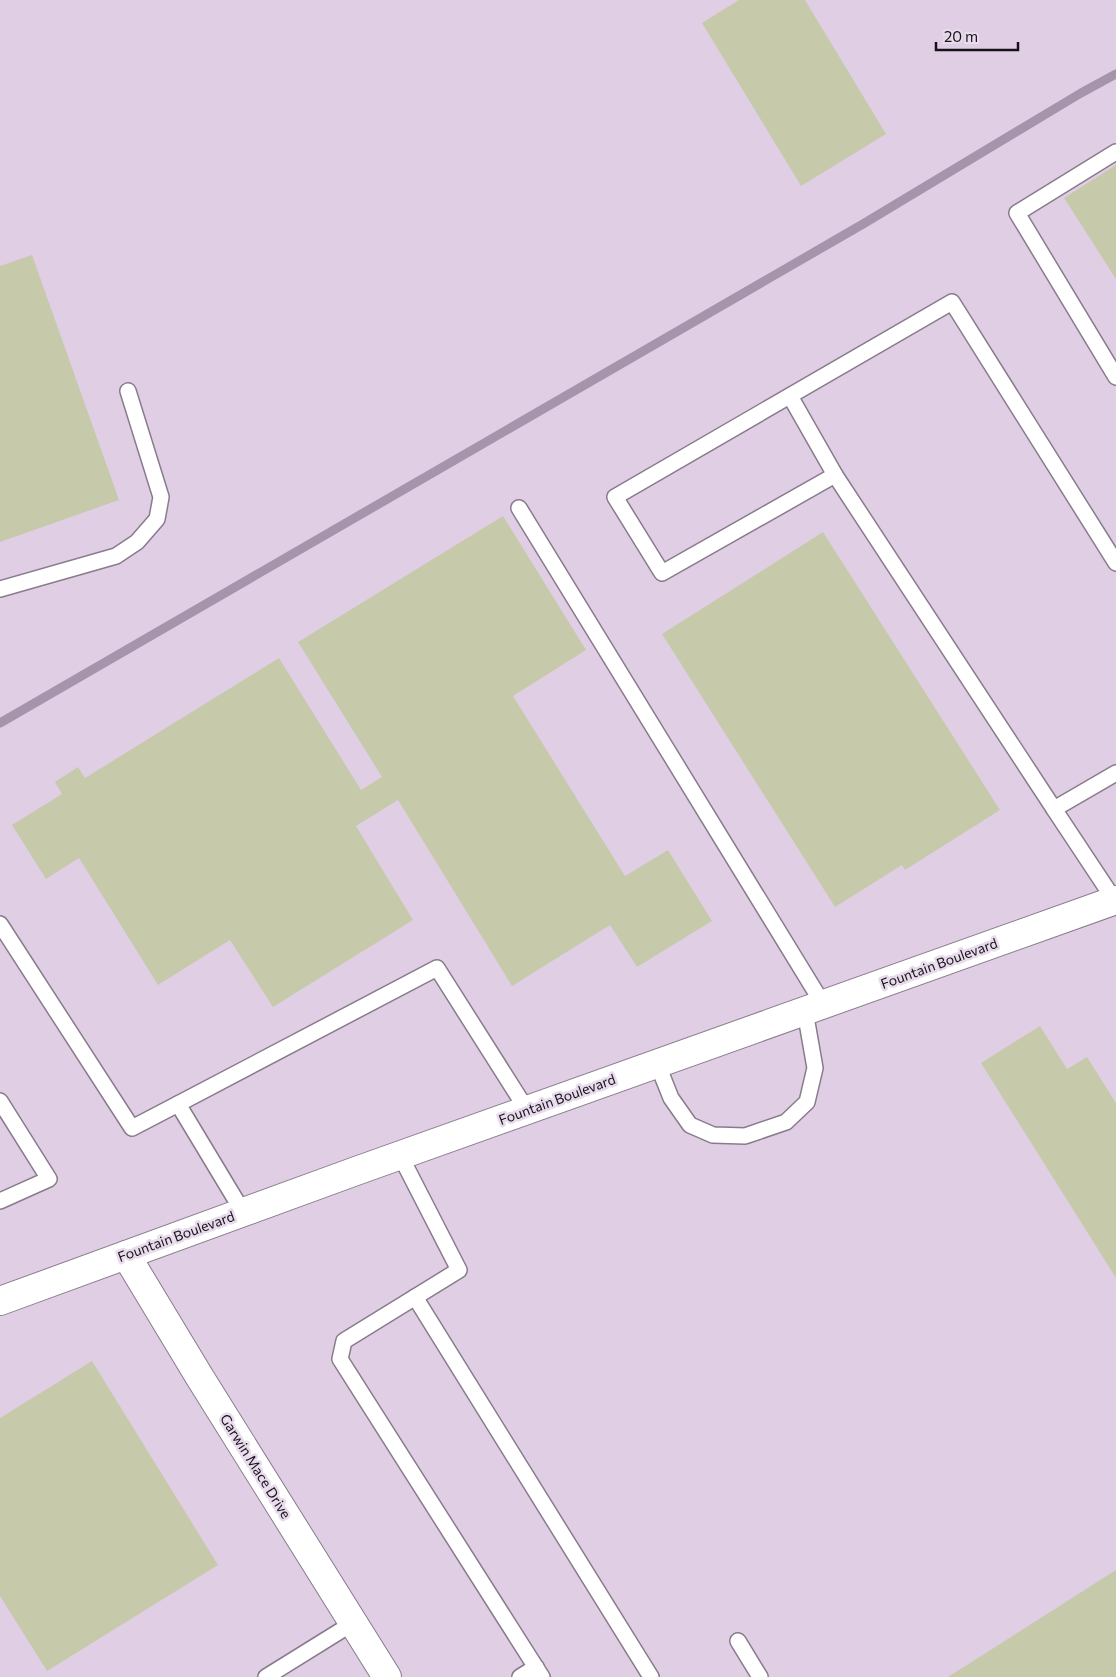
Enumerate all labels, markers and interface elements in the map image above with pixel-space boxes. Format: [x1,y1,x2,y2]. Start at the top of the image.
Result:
scale bar [936,20,1018,52]
text: 20 m [944,27,978,45]
street label: Fountain Boulevard [878,934,1000,992]
street label: Fountain Boulevard [496,1070,618,1128]
street label: Fountain Boulevard [115,1207,237,1265]
street label: Garwin Mace Drive [217,1411,295,1521]

